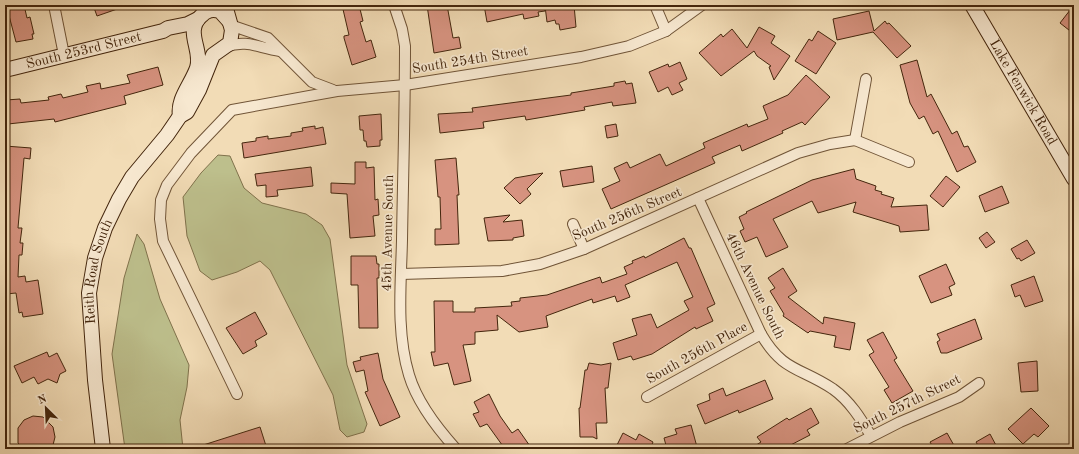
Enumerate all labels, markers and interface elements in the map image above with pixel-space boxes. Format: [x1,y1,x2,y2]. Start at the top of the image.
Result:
street label: South 253rd Street [25,30,143,72]
street label: Lake Fenwick Road [987,37,1059,147]
street label: South 254th Street [411,44,529,76]
street label: 45th Avenue South [380,174,396,291]
street label: South 256th Street [570,185,684,243]
street label: Reith Road South [82,217,115,325]
street label: 46th Avenue South [723,230,787,342]
street label: South 256th Place [644,319,750,387]
street label: South 257th Street [851,372,963,436]
north arrow [26,388,66,428]
text: N [36,393,49,407]

